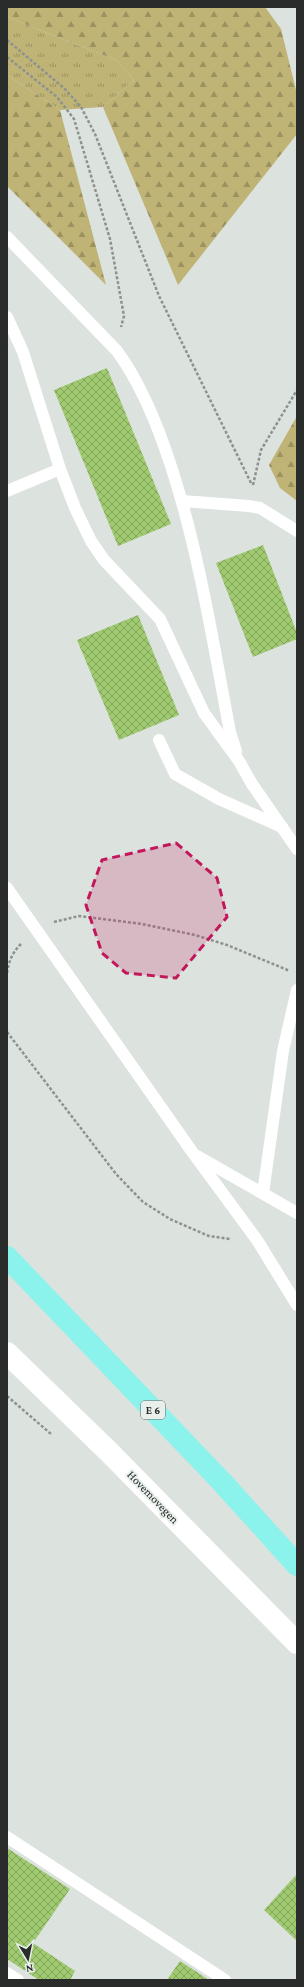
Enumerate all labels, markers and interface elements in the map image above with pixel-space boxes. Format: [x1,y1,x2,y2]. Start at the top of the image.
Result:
road number: E 6 [141,1401,165,1419]
street label: Hovemovegen [124,1468,182,1527]
north arrow [8,1939,48,1979]
text: N [25,1962,34,1975]

